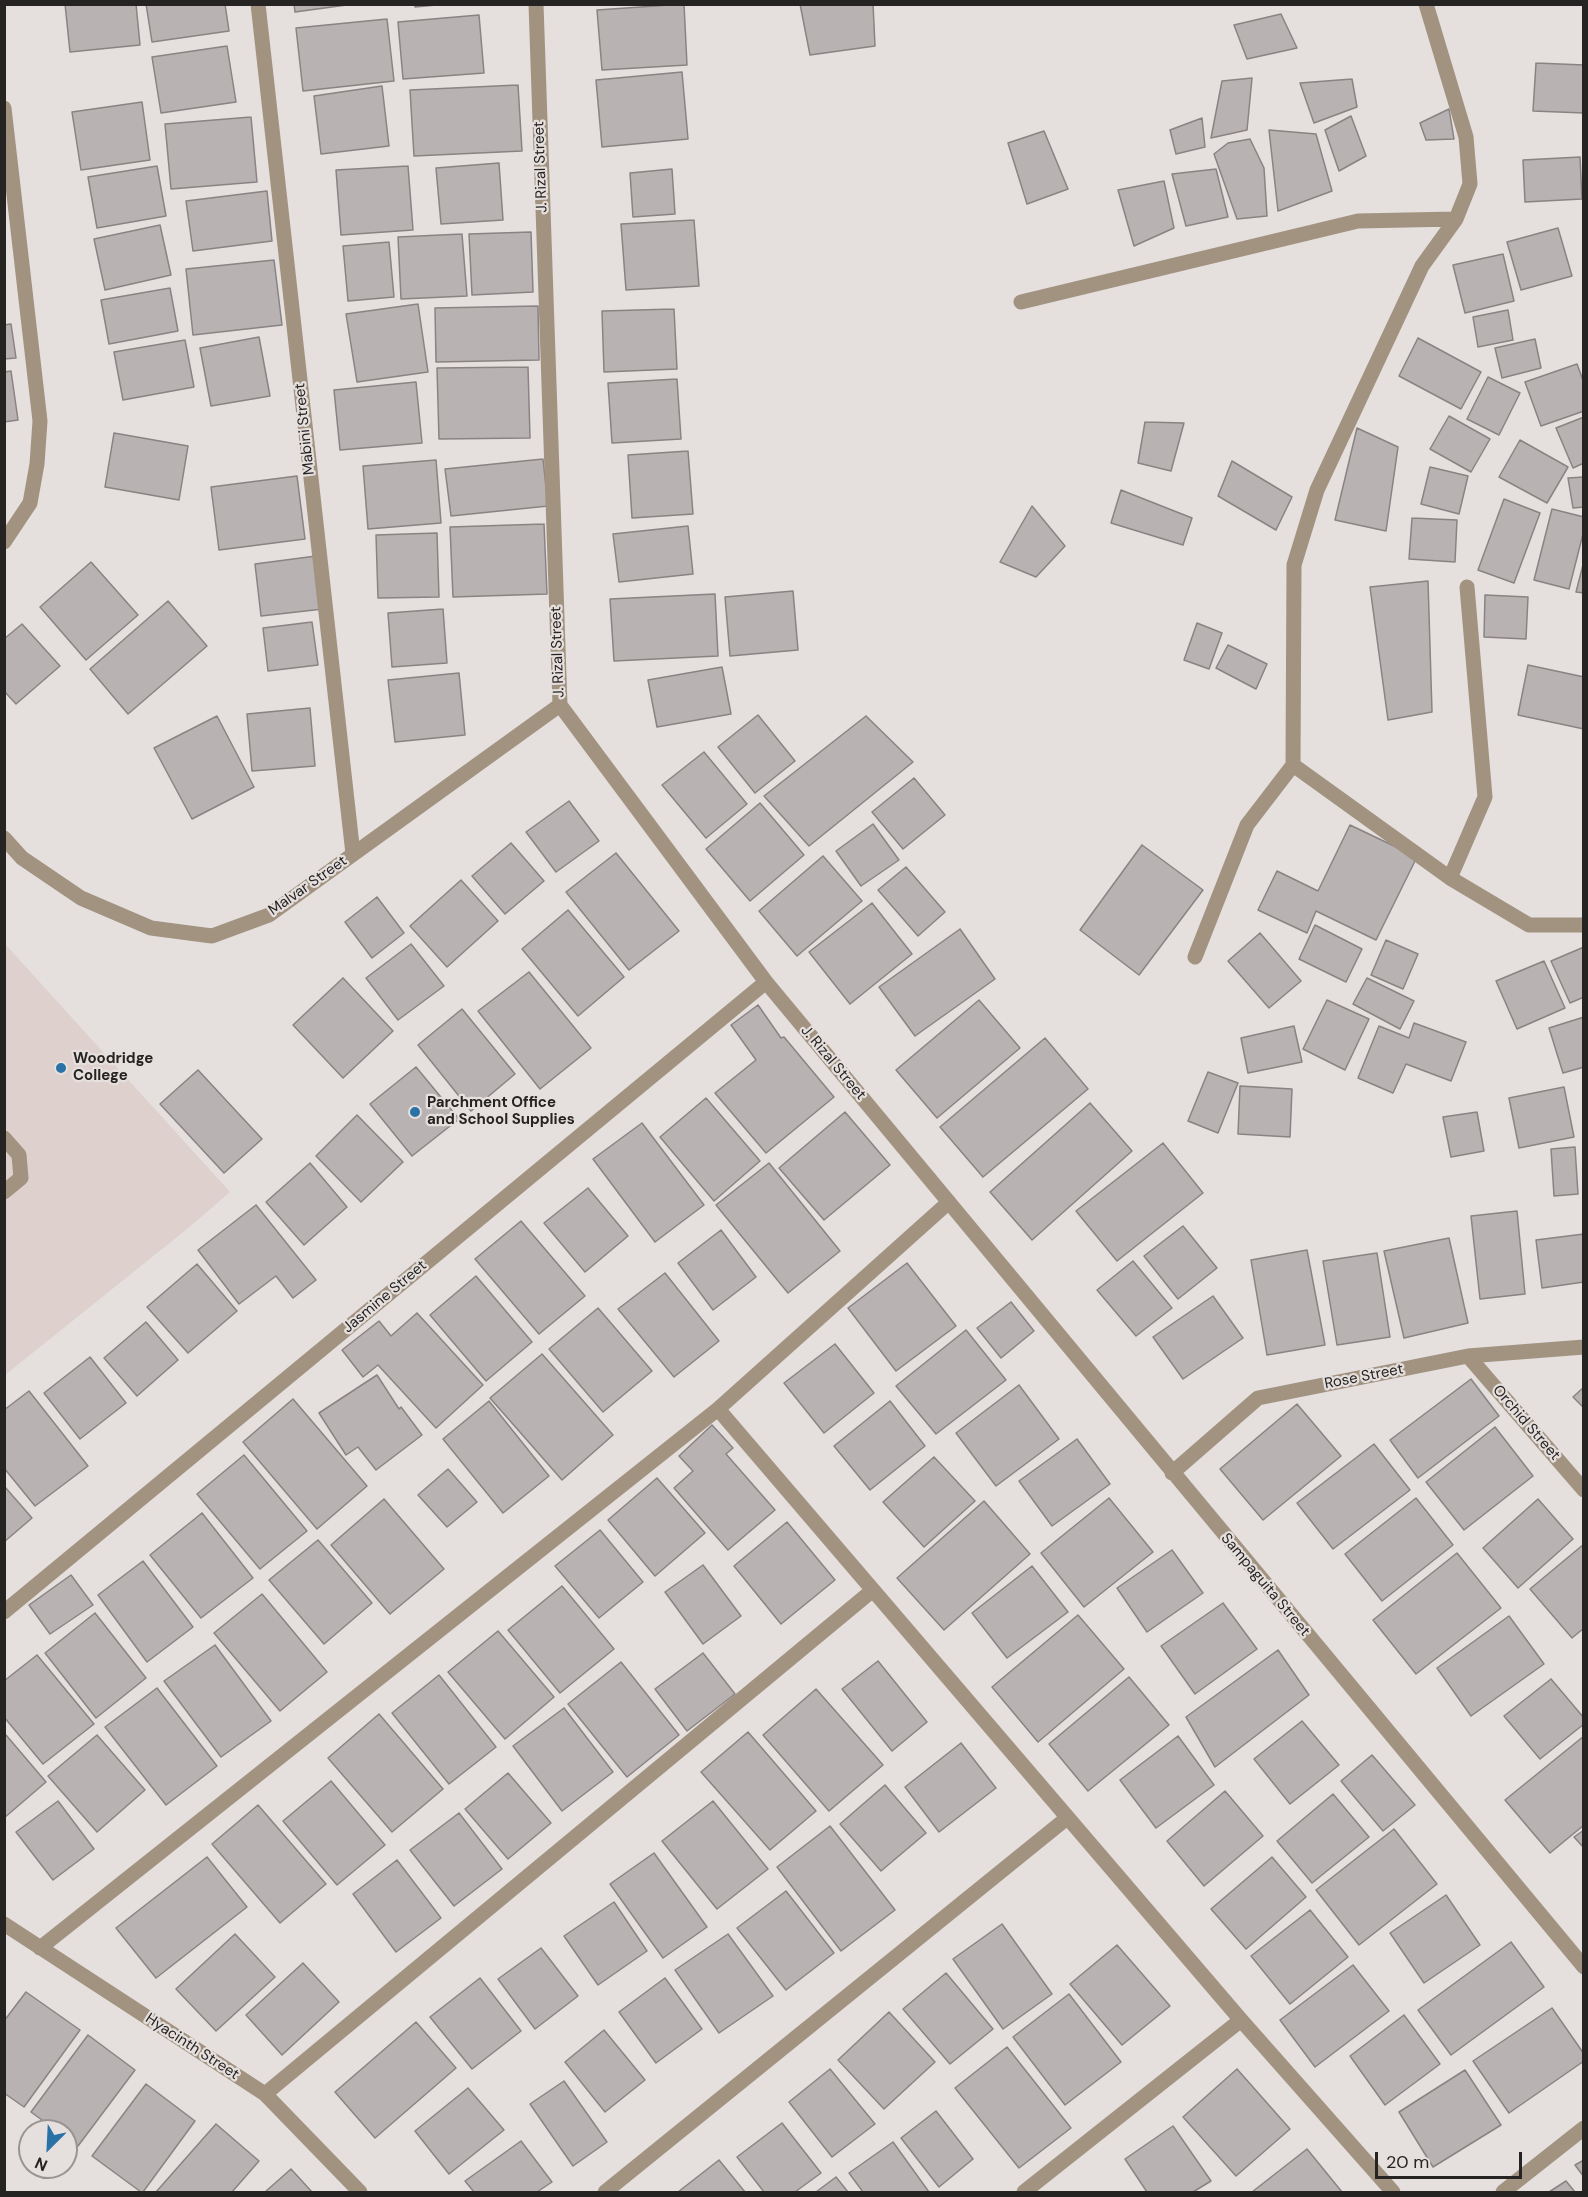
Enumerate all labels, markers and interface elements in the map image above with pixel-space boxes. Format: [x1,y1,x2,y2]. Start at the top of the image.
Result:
street label: J. Rizal Street [530,121,552,213]
street label: Mabini Street [291,382,319,476]
street label: J. Rizal Street [547,606,569,698]
street label: Malvar Street [265,852,351,920]
street label: J. Rizal Street [797,1022,869,1104]
place label: Woodridge College [73,1050,153,1085]
marker: Woodridge College [54,1061,68,1075]
place label: Parchment Office and School Supplies [427,1094,575,1129]
marker: Parchment Office and School Supplies [408,1105,422,1119]
street label: Jasmine Street [339,1257,431,1337]
street label: Rose Street [1323,1361,1405,1393]
street label: Orchid Street [1489,1382,1563,1464]
street label: Sampaguita Street [1217,1530,1313,1640]
street label: Hyacinth Street [142,2010,242,2084]
north arrow [18,2119,78,2179]
scale bar [1378,2140,1525,2178]
text: 20 m [1386,2150,1429,2174]
text: N [32,2152,51,2176]

